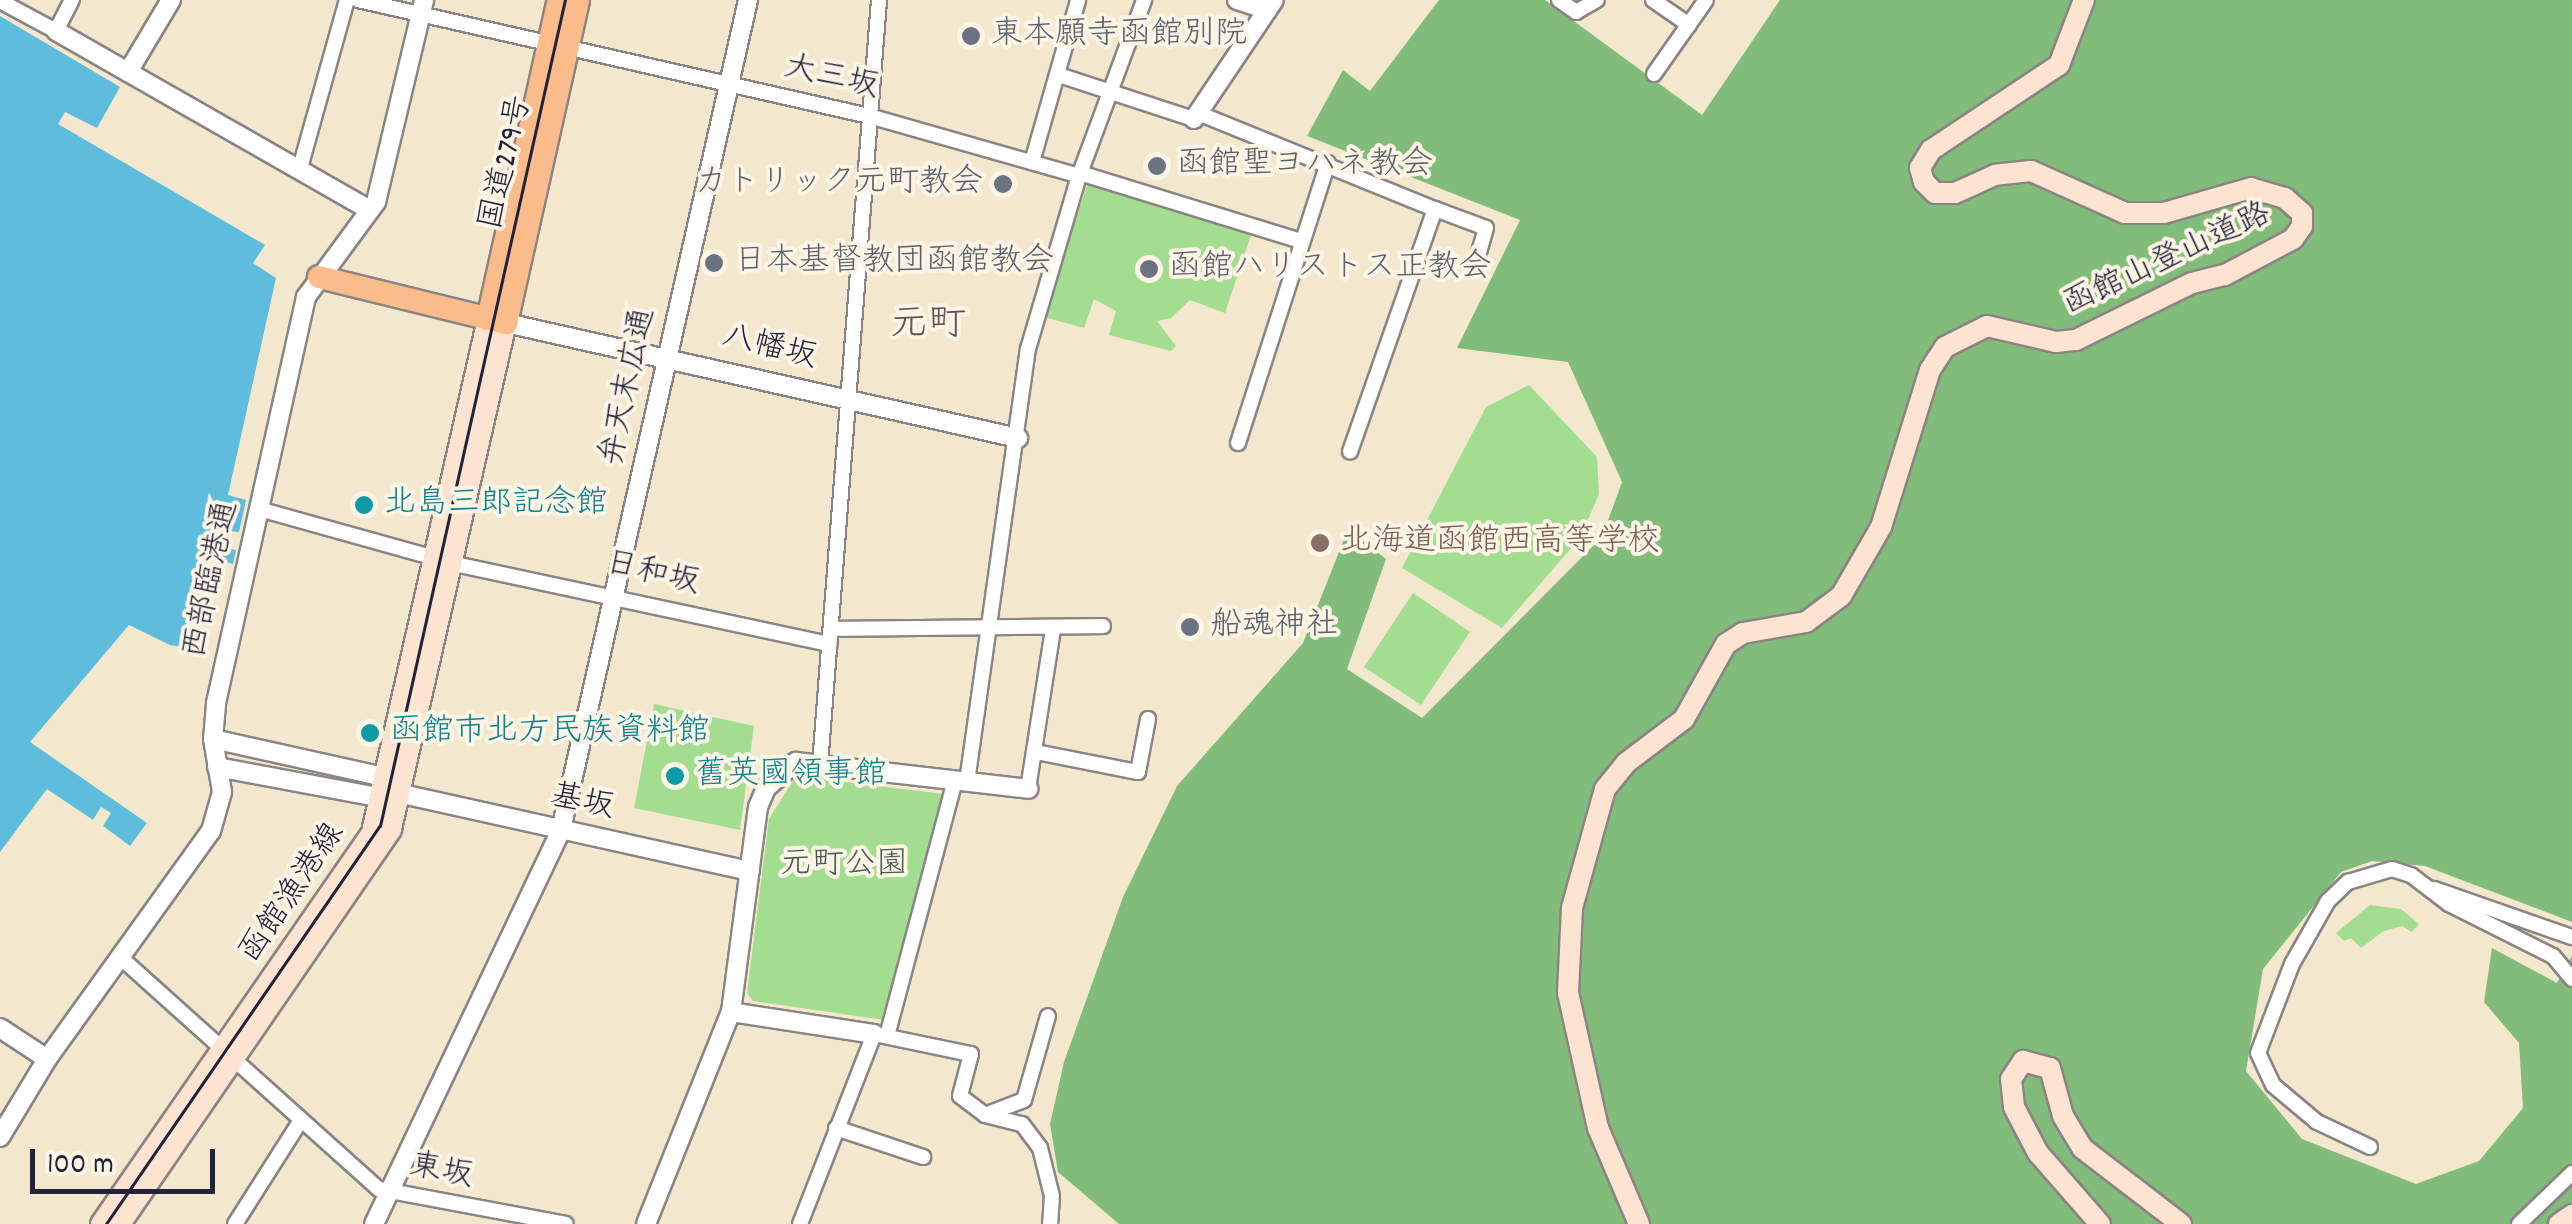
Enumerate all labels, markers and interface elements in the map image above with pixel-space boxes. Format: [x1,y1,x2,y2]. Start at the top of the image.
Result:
place label: 東本願寺函館別院 [991,17,1247,55]
marker: 東本願寺函館別院 [960,25,982,47]
street label: 大三坂 [780,49,882,109]
street label: 国道279号 [474,92,542,234]
place label: 函館聖ヨハネ教会 [1177,147,1433,185]
marker: 函館聖ヨハネ教会 [1146,155,1168,177]
place label: カトリック元町教会 [695,165,983,203]
marker: カトリック元町教会 [992,173,1014,195]
street label: 函館山登山道路 [2058,196,2278,326]
place label: 日本基督教団函館教会 [734,244,1054,282]
place label: 函館ハリストス正教会 [1169,250,1489,288]
marker: 日本基督教団函館教会 [703,252,725,274]
marker: 函館ハリストス正教会 [1138,258,1160,280]
district label: 元町 [890,304,966,350]
street label: 弁天末広通 [595,305,665,469]
street label: 八幡坂 [718,319,820,379]
place label: 北島三郎記念館 [384,486,608,524]
marker: 北島三郎記念館 [353,494,375,516]
street label: 西部臨港通 [178,498,248,662]
place label: 北海道函館西高等学校 [1340,524,1660,562]
marker: 北海道函館西高等学校 [1309,532,1331,554]
street label: 日和坂 [601,545,703,605]
place label: 船魂神社 [1210,608,1338,646]
marker: 船魂神社 [1179,616,1201,638]
place label: 函館市北方民族資料館 [390,714,710,752]
marker: 函館市北方民族資料館 [359,722,381,744]
place label: 舊英國領事館 [695,757,887,795]
marker: 舊英國領事館 [664,765,686,787]
street label: 基坂 [547,779,617,829]
street label: 函館漁港線 [233,817,355,971]
park label: 元町公園 [780,847,908,885]
scale bar [35,1129,220,1191]
text: 100 m [47,1145,114,1188]
street label: 東坂 [406,1148,476,1198]

